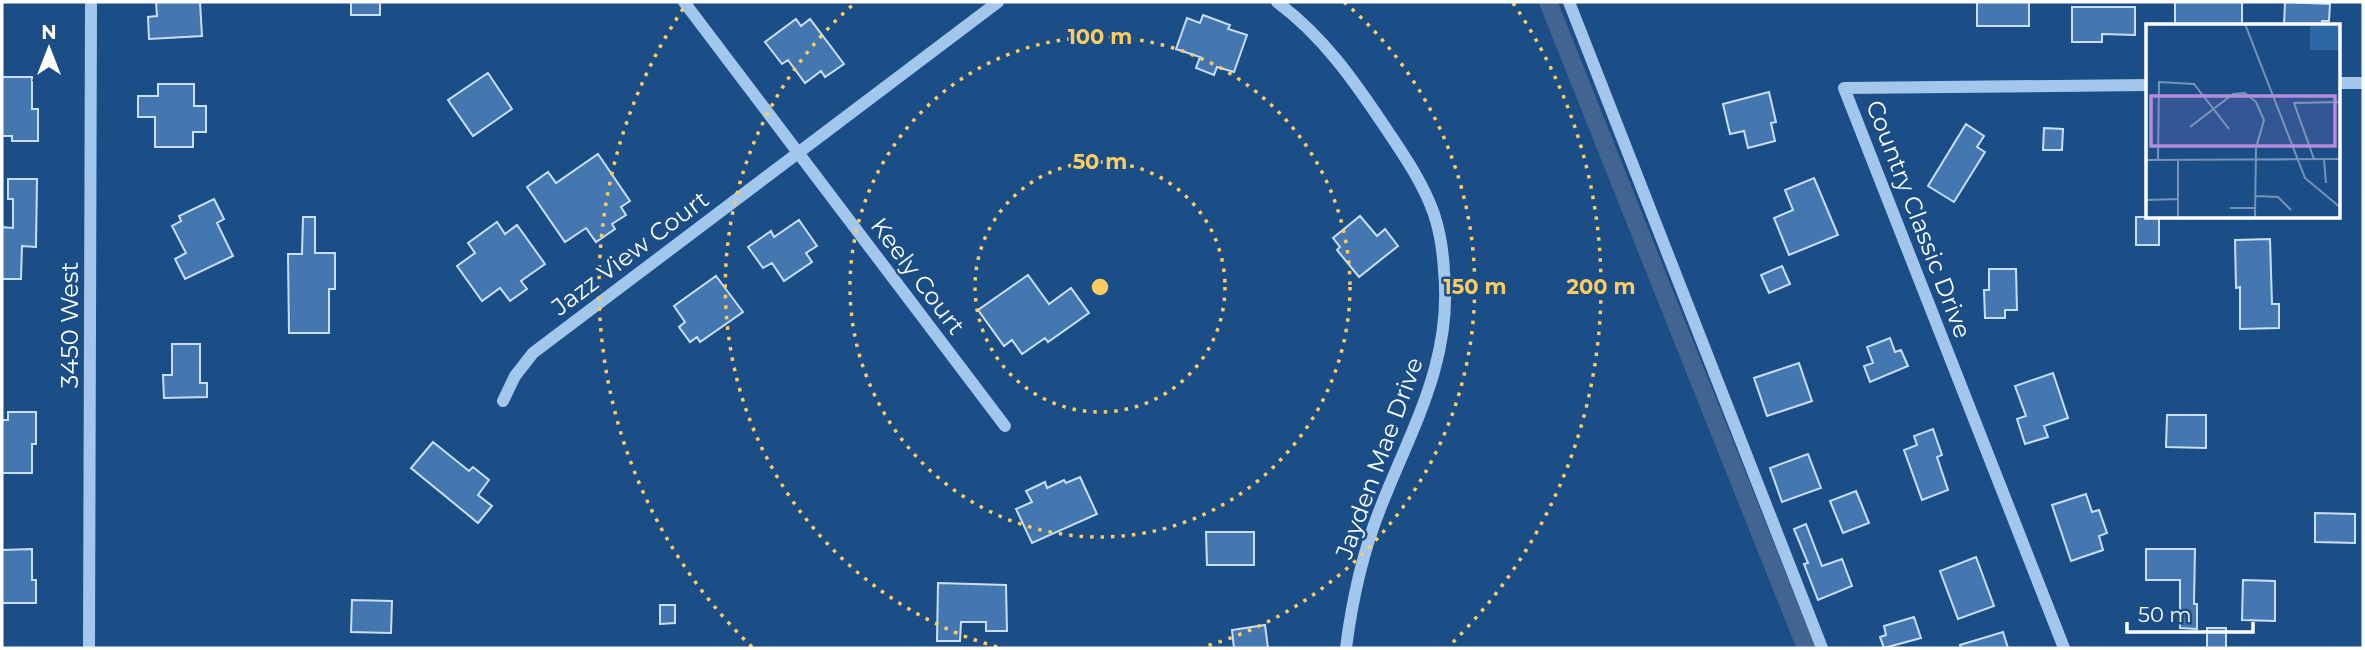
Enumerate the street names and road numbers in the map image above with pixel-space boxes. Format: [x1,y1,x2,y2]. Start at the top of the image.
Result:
street label: Country Classic Drive [1860,96,1978,342]
street label: Jazz View Court [545,184,714,322]
street label: Keely Court [865,212,971,340]
street label: 3450 West [55,262,84,388]
street label: Jayden Mae Drive [1329,353,1429,564]

